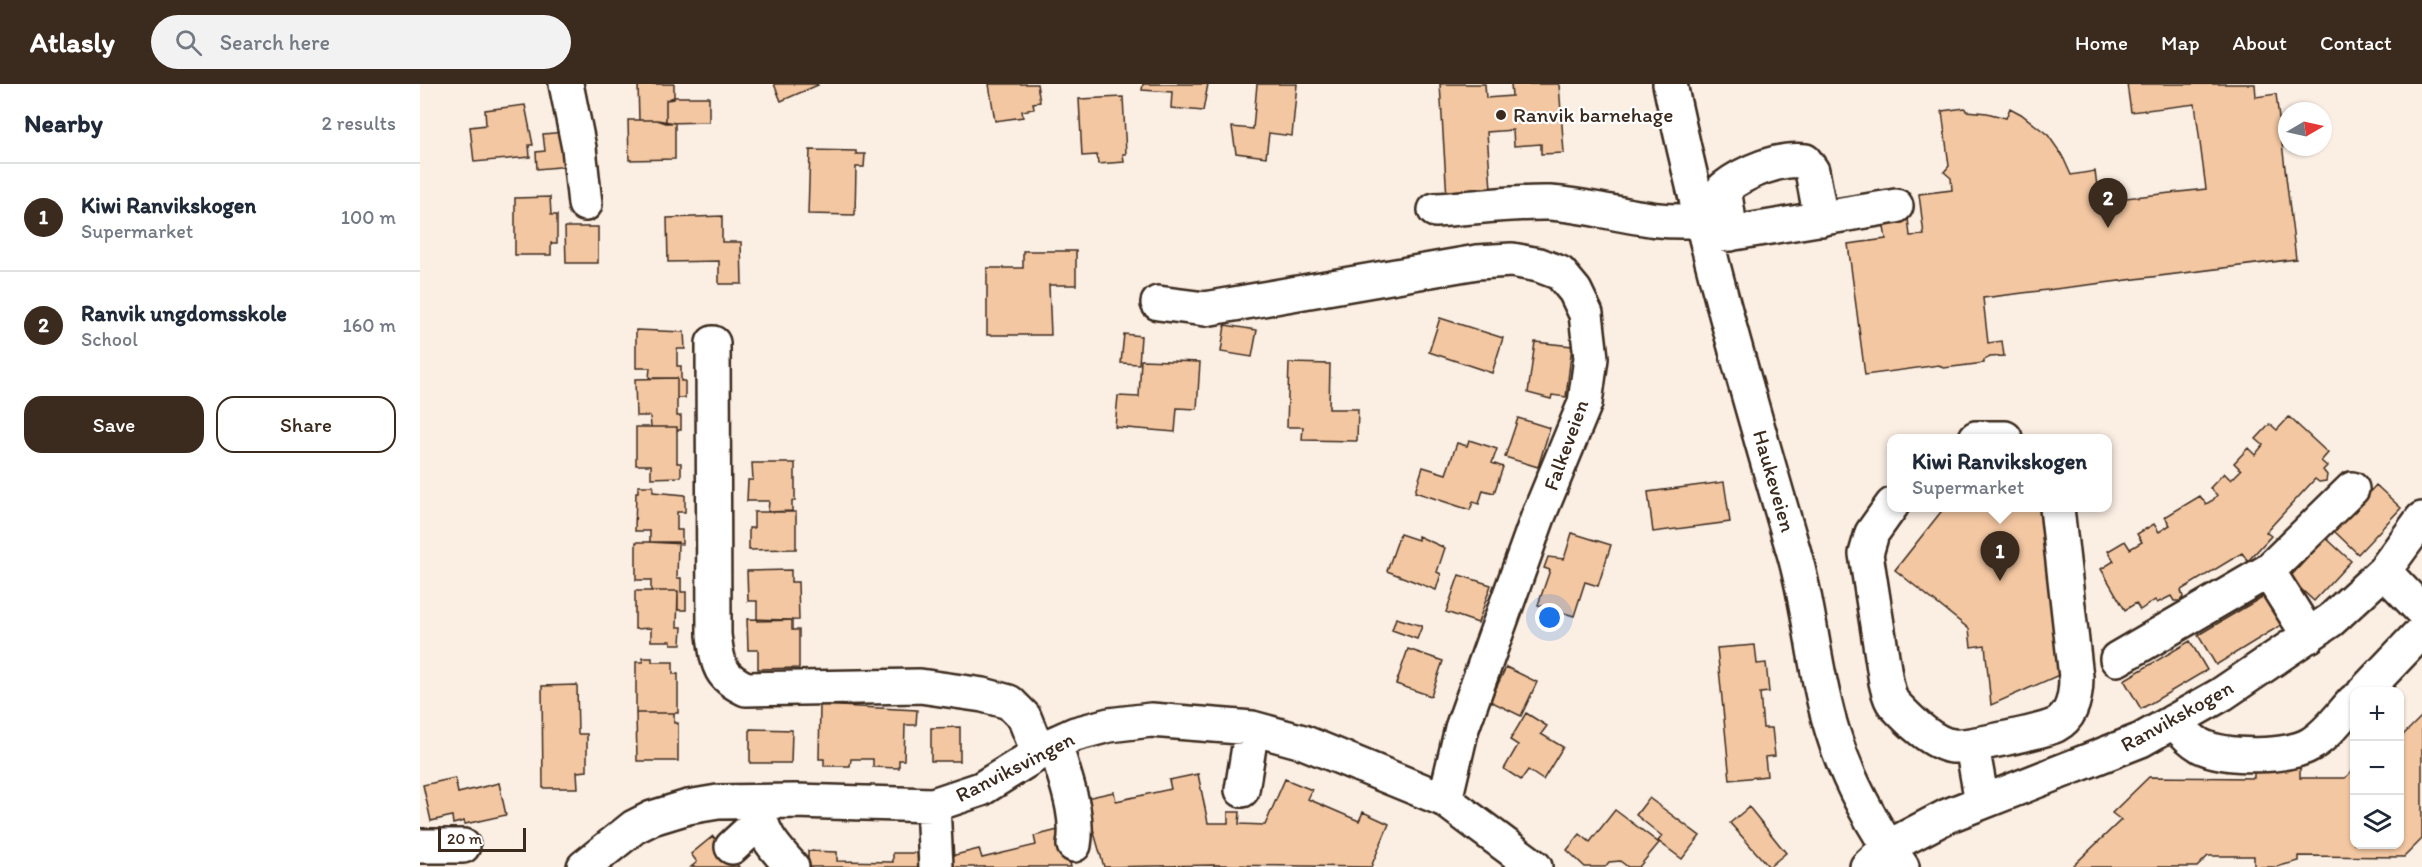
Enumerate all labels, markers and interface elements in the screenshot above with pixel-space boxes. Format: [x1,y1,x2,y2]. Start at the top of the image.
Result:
search box [151,15,571,69]
text: Atlasly [30,25,115,59]
icon: search [172,26,205,59]
text: Search here [220,29,330,56]
text: Home [2075,30,2128,55]
text: Map [2161,30,2200,55]
text: About [2233,30,2287,55]
text: Contact [2320,30,2392,55]
place label: Ranvik barnehage [1513,102,1673,127]
north arrow [2278,102,2332,156]
text: Nearby [24,107,103,139]
marker: Ranvik barnehage [1494,108,1508,122]
text: 2 results [322,111,396,135]
pin: 2 [2088,178,2128,228]
text: Kiwi Ranvikskogen [81,192,256,219]
text: 1 [39,205,48,229]
text: 100 m [341,205,396,229]
text: Supermarket [81,219,193,243]
text: Ranvik ungdomsskole [81,300,287,327]
text: 2 [38,313,49,337]
text: 160 m [343,313,396,337]
text: School [81,327,138,351]
button: Save [24,396,204,453]
button: Share [216,396,396,453]
street label: Falkeveien [1538,396,1594,494]
street label: Haukeveien [1748,427,1801,535]
popup [1887,434,2112,512]
text: Kiwi Ranvikskogen [1912,448,2087,475]
text: Supermarket [1912,475,2024,499]
pin: 1 [1980,532,2020,581]
your location [1535,603,1564,632]
street label: Ranvikskogen [2116,674,2238,757]
map controls [2350,687,2404,849]
button: + [2350,687,2404,741]
street label: Ranviksvingen [951,726,1078,807]
button: − [2350,741,2404,795]
button: layers [2350,795,2404,849]
scale bar [438,825,526,852]
text: 20 m [447,829,482,848]

